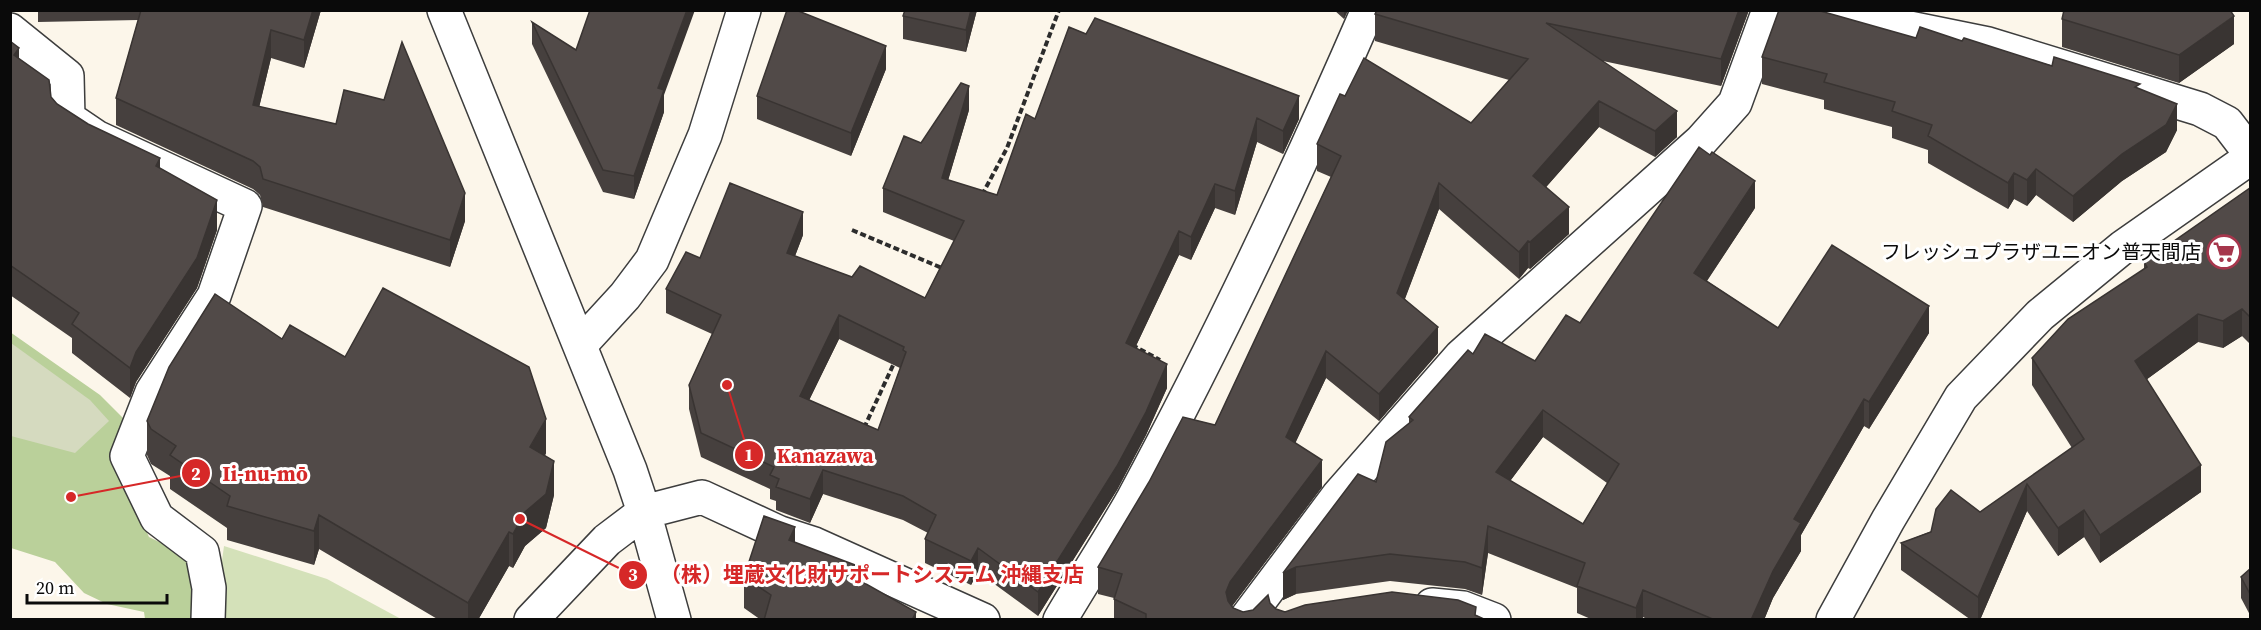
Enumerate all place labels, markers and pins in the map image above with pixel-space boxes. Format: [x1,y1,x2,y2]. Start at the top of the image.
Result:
supermarket icon: フレッシュプラザユニオン普天間店 [2206,234,2242,270]
place label: フレッシュプラザユニオン普天間店 [1881,238,2201,266]
callout: Kanazawa [734,436,885,475]
callout: Ii-nu-mō [181,454,320,493]
callout: （株）埋蔵文化財サポートシステム 沖縄支店 [618,555,1096,594]

